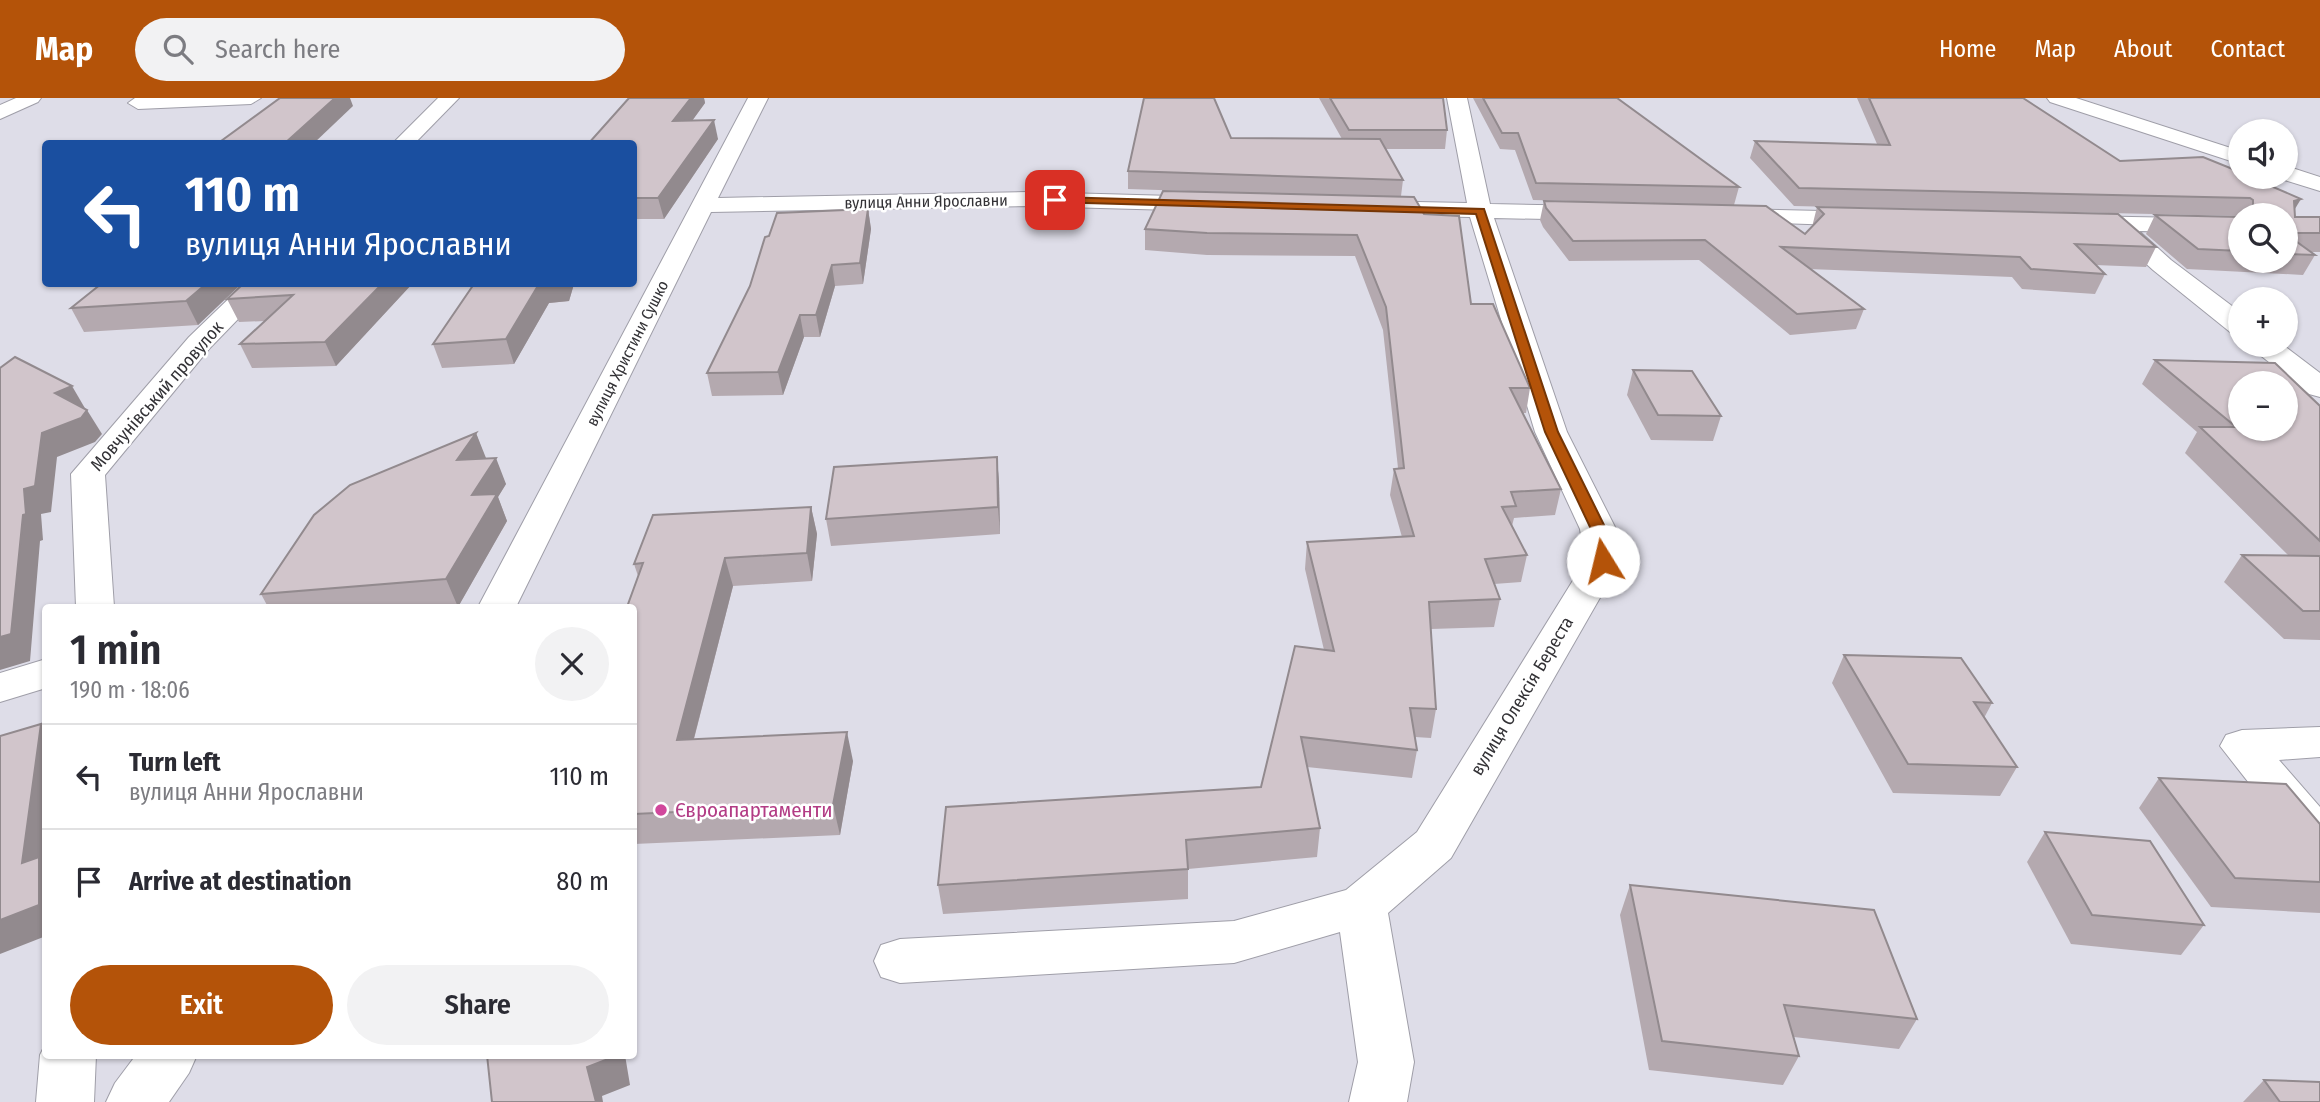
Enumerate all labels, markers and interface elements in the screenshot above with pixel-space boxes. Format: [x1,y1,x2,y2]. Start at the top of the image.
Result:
search box [135,18,625,81]
text: Map [35,29,93,69]
icon: search [159,30,197,68]
text: Search here [215,34,340,65]
text: Home [1939,35,1996,63]
text: Map [2034,35,2076,63]
text: About [2114,35,2172,63]
text: Contact [2210,35,2285,63]
map controls [2228,119,2298,441]
button: sound [2228,119,2298,189]
text: 110 m [185,165,300,224]
icon: left [70,168,161,259]
pin [1025,170,1085,230]
icon: arrive [1036,181,1074,219]
street label: вулиця Анни Ярославни [844,191,1008,212]
button: search [2228,203,2298,273]
text: вулиця Анни Ярославни [185,225,512,263]
street label: вулиця Христини Сушко [582,277,672,429]
button: + [2228,287,2298,357]
street label: Мовчунівський провулок [86,316,228,475]
button: − [2228,371,2298,441]
position arrow [1566,524,1640,598]
street label: вулиця Олексія Береста [1466,613,1578,779]
text: 1 min [70,625,161,675]
button: close [535,627,609,701]
text: 190 m · 18:06 [70,676,190,704]
text: Turn left [129,747,221,778]
icon: left [70,758,108,796]
text: 110 m [549,761,609,792]
text: вулиця Анни Ярославни [129,778,364,806]
place label: Євроапартаменти [675,797,833,823]
marker: Євроапартаменти [653,802,669,818]
icon: arrive [70,863,108,901]
text: Arrive at destination [129,866,352,897]
text: 80 m [556,866,609,897]
button: Exit [70,965,333,1045]
button: Share [347,965,609,1045]

